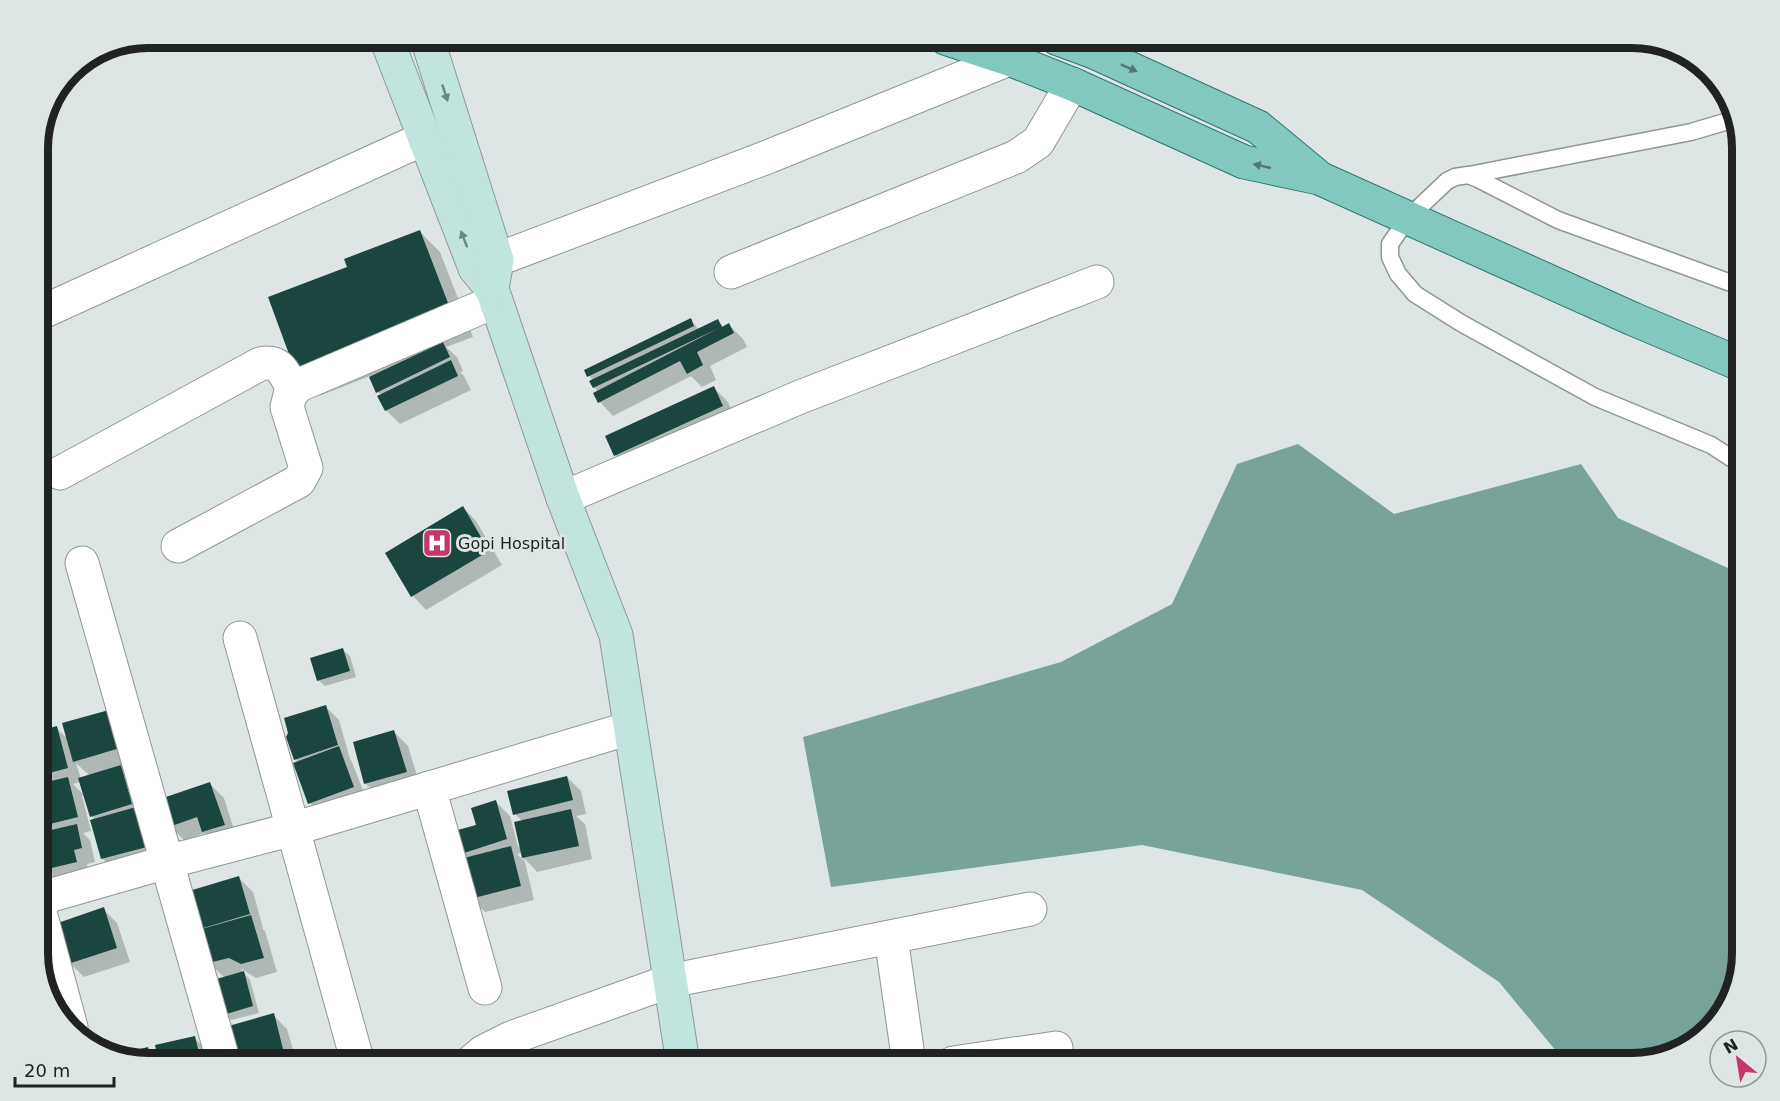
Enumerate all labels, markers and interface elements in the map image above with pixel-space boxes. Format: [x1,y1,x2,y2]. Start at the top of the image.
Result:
one-way arrow [1121,64,1138,73]
one-way arrow [440,84,450,102]
one-way arrow [1253,160,1272,170]
one-way arrow [458,229,468,247]
hospital icon: Gopi Hospital [421,527,453,559]
place label: Gopi Hospital [458,534,565,553]
north arrow [1708,1029,1768,1089]
text: N [1720,1035,1741,1058]
scale bar [15,1050,114,1088]
text: 20 m [24,1060,70,1081]

